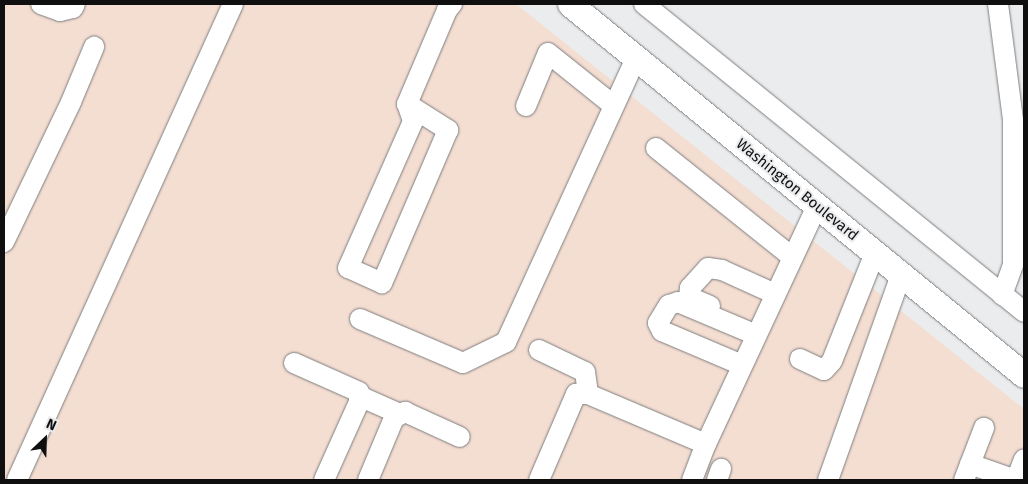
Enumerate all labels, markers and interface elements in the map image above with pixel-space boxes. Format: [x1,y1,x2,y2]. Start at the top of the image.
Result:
street label: Washington Boulevard [732,135,862,245]
north arrow [20,414,70,464]
text: N [44,415,59,434]

